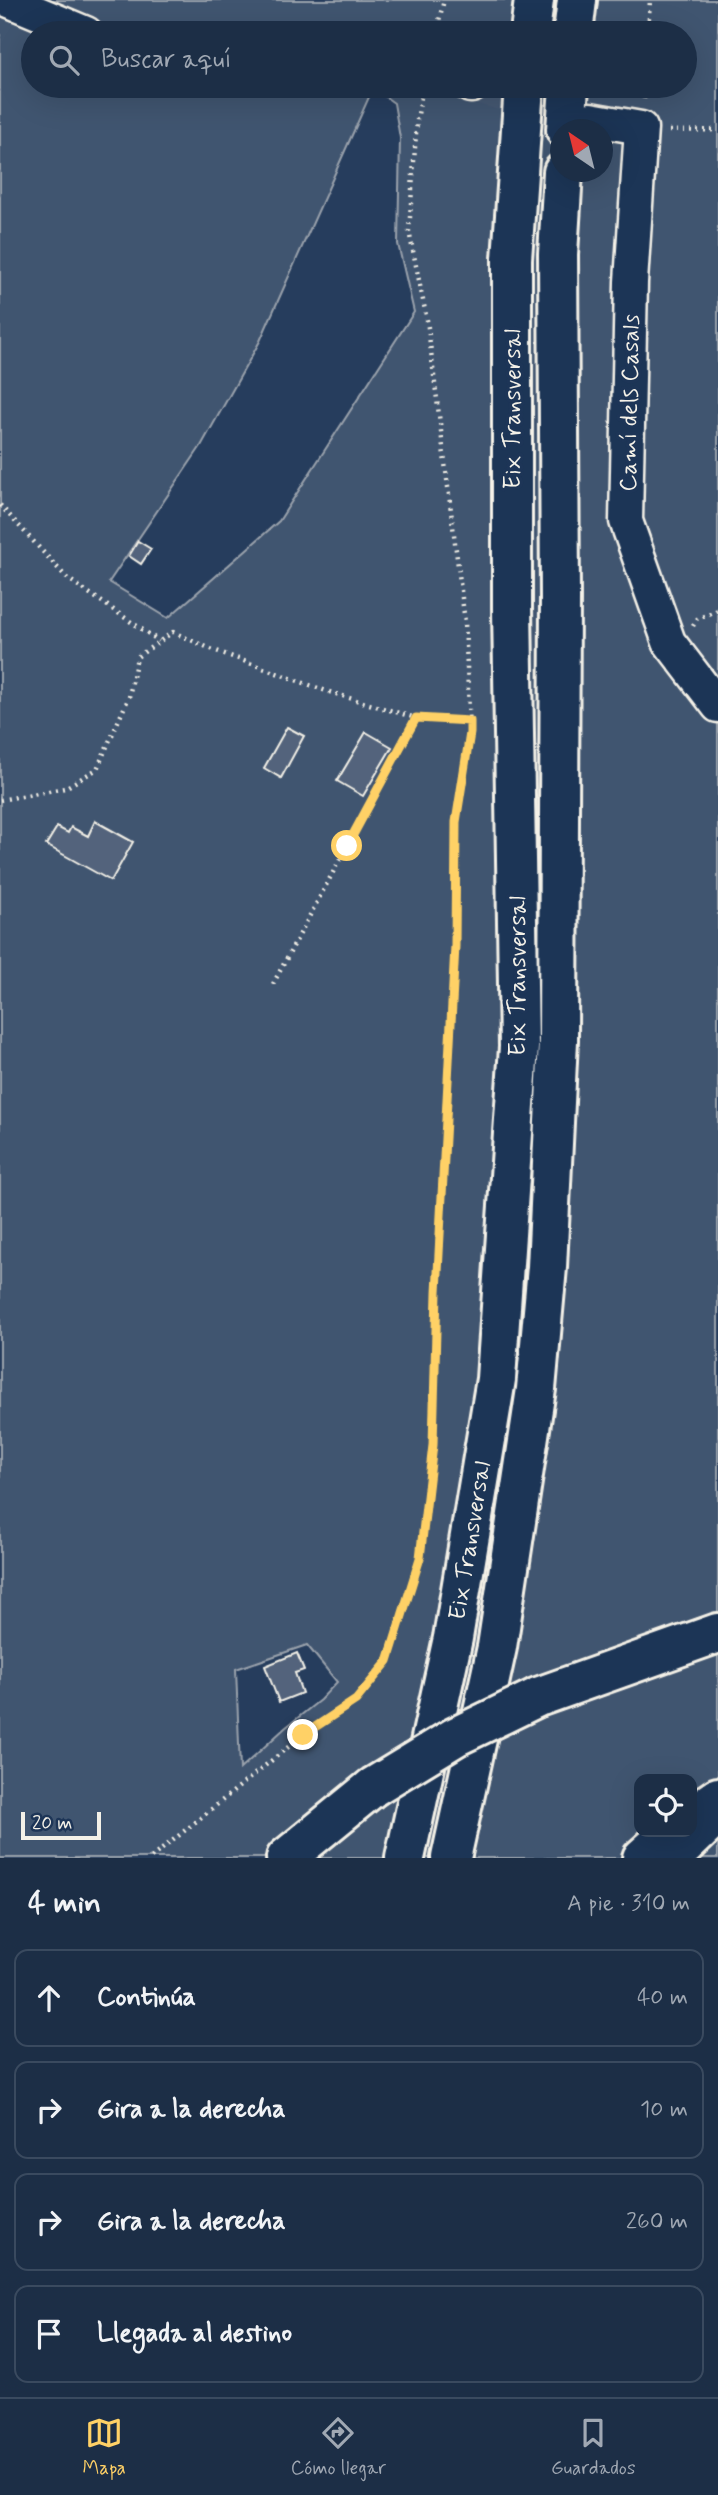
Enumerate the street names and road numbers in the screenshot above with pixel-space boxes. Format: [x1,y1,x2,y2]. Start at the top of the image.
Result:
street label: Camí dels Casals [613,314,648,492]
street label: Eix Transversal [498,329,529,489]
street label: Eix Transversal [503,896,534,1056]
street label: Eix Transversal [442,1459,499,1622]

